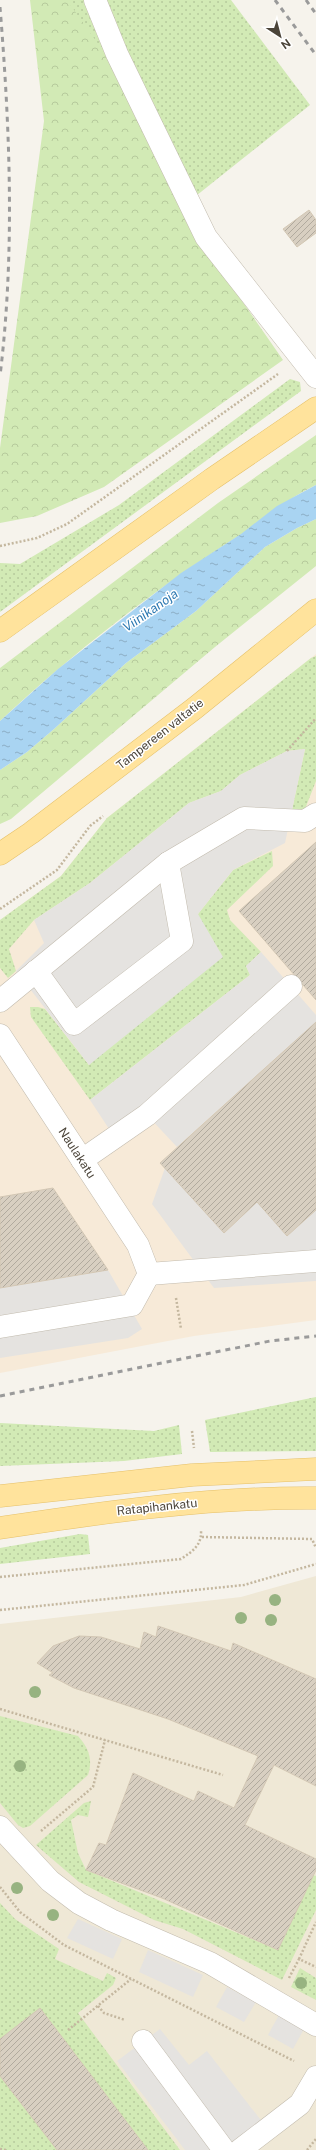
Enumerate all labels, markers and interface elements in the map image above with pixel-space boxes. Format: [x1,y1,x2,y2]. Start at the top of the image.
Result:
north arrow [260,16,300,56]
text: N [279,37,293,51]
water label: Viinikanoja [120,586,181,635]
street label: Tampereen valtatie [114,696,206,772]
street label: Naulakatu [55,1125,99,1181]
street label: Ratapihankatu [116,1496,198,1518]

